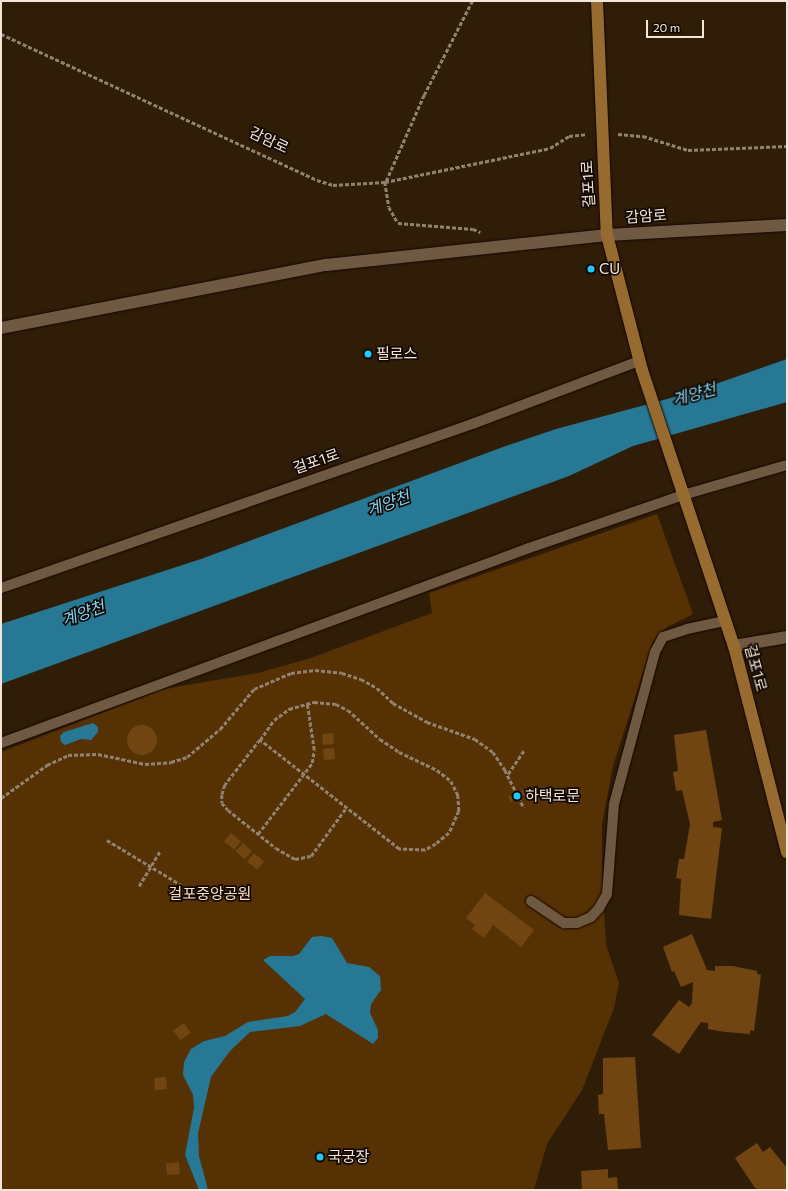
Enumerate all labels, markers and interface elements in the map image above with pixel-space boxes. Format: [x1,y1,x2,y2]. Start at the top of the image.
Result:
scale bar [648,12,706,38]
text: 20 m [653,20,680,34]
street label: 감암로 [246,123,292,157]
street label: 걸포1로 [578,160,598,208]
street label: 감암로 [625,206,667,226]
place label: CU [599,260,620,278]
marker: CU [586,264,596,274]
place label: 필로스 [376,345,417,363]
marker: 필로스 [363,349,373,359]
water label: 계양천 [670,379,718,409]
street label: 걸포1로 [290,445,342,477]
water label: 계양천 [364,486,412,520]
water label: 계양천 [59,596,107,630]
street label: 걸포1로 [741,643,771,693]
place label: 하택로문 [525,787,580,805]
marker: 하택로문 [512,791,522,801]
park label: 걸포중앙공원 [169,885,251,903]
place label: 국궁장 [328,1148,369,1166]
marker: 국궁장 [315,1152,325,1162]

